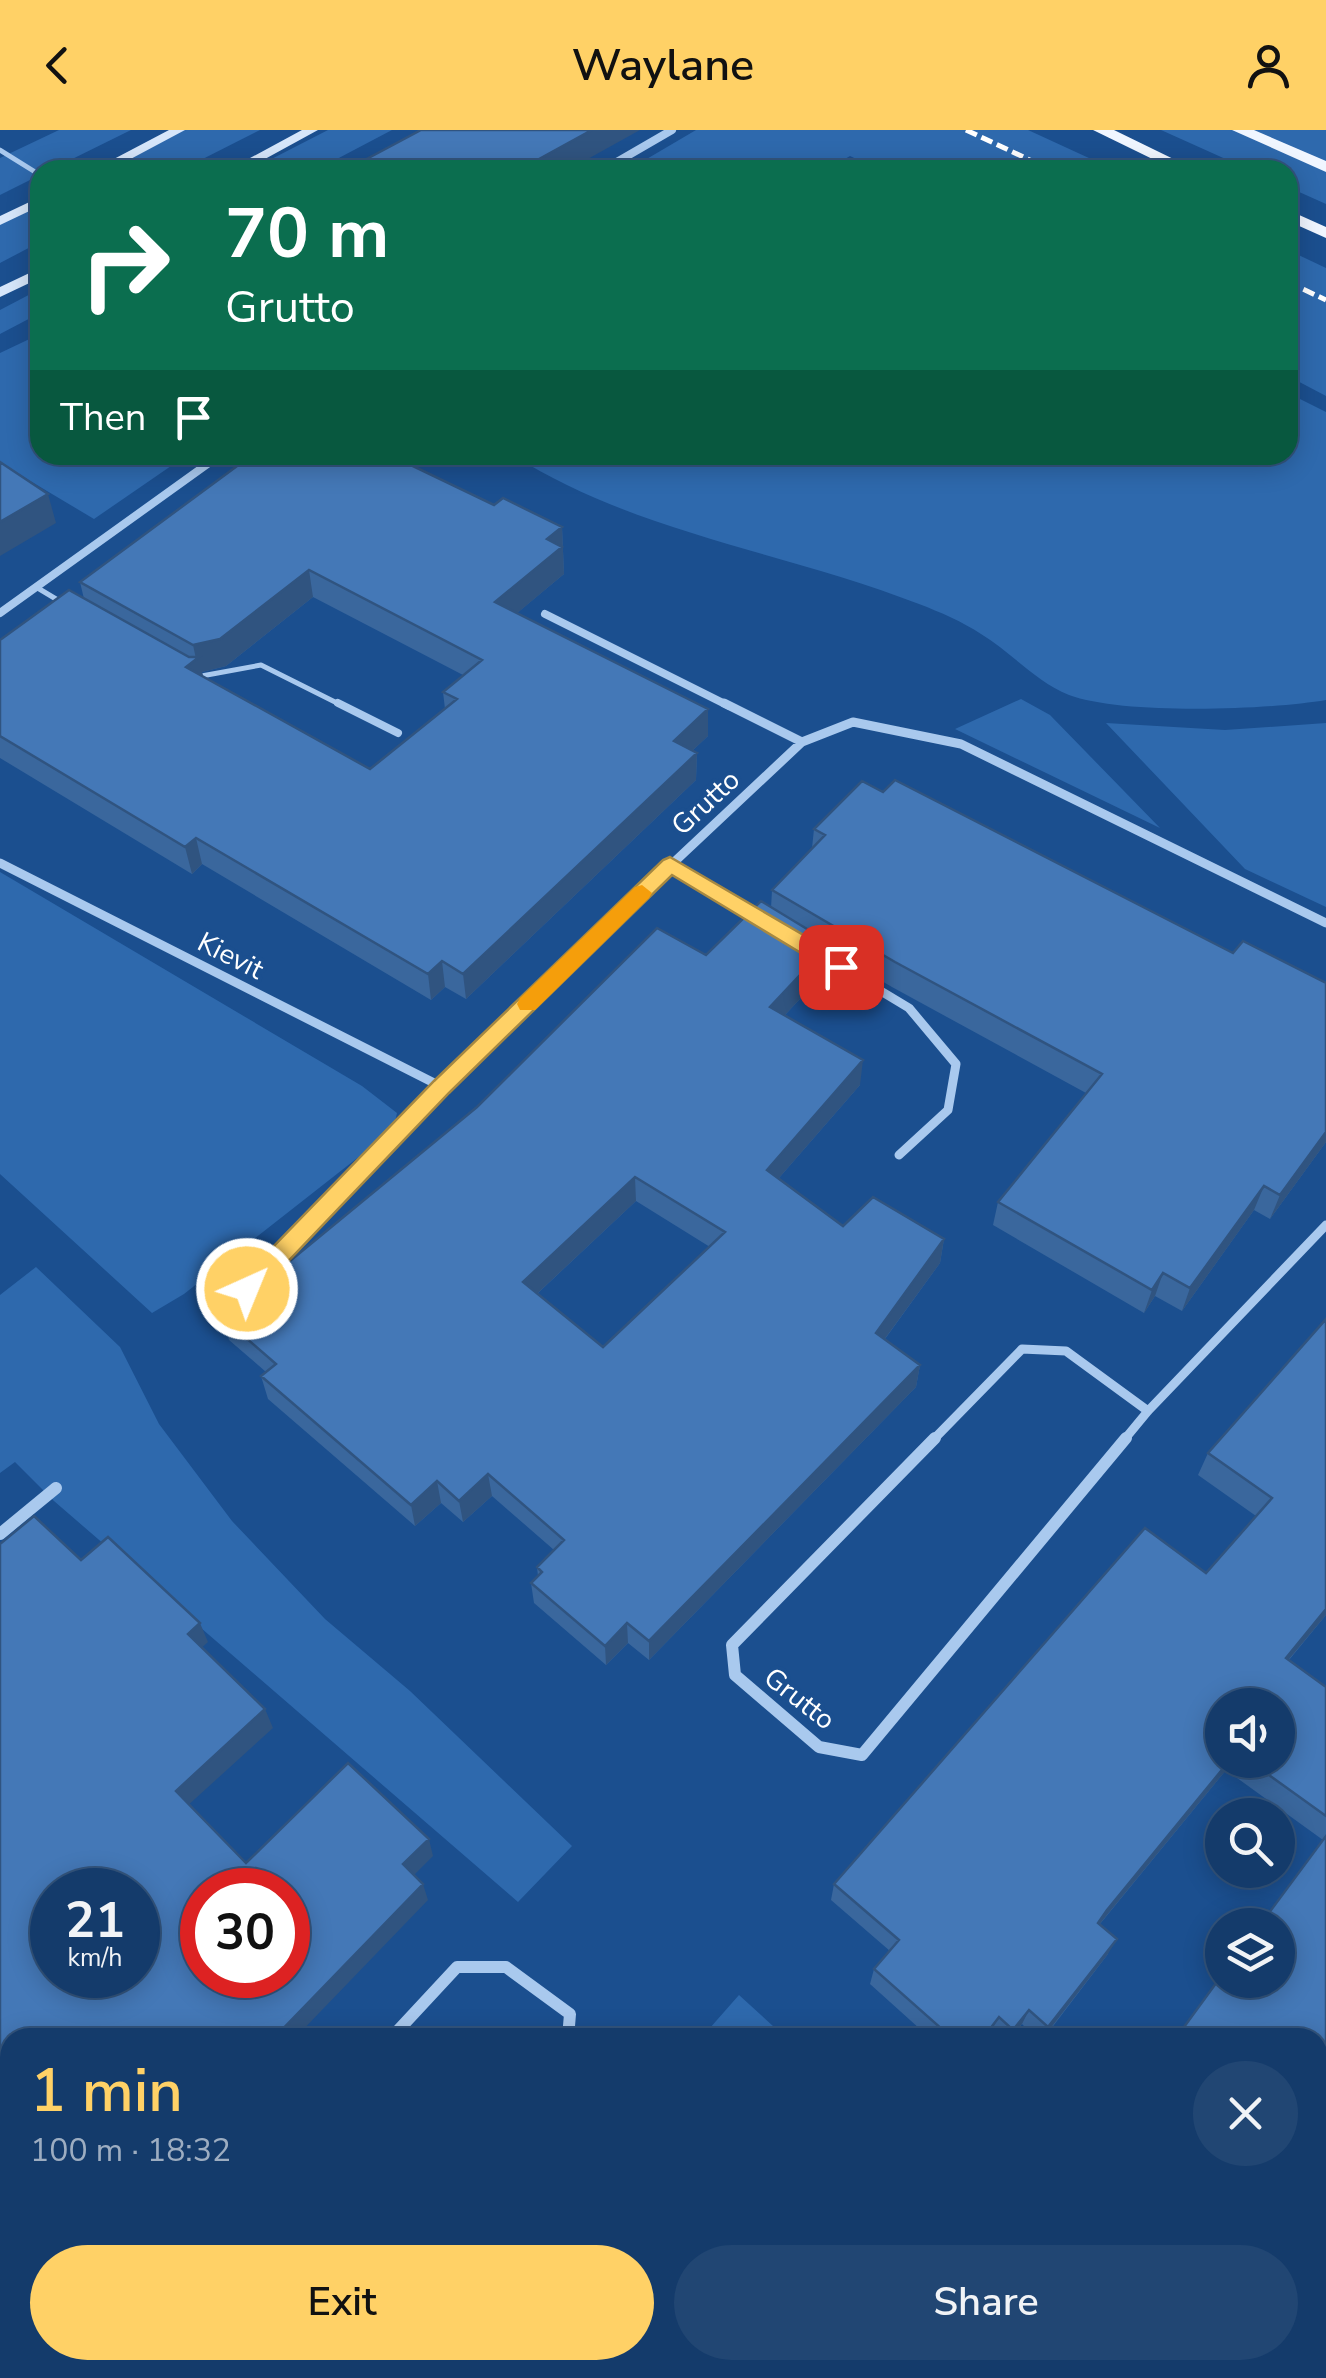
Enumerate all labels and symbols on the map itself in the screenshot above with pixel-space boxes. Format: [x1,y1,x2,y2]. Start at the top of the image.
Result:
street label: Grutto [663,761,748,844]
street label: Kievit [191,923,270,989]
pin [799,925,884,1010]
position arrow [195,1237,299,1341]
street label: Grutto [756,1659,843,1739]
speed limit sign: 30 [180,1868,310,1998]

